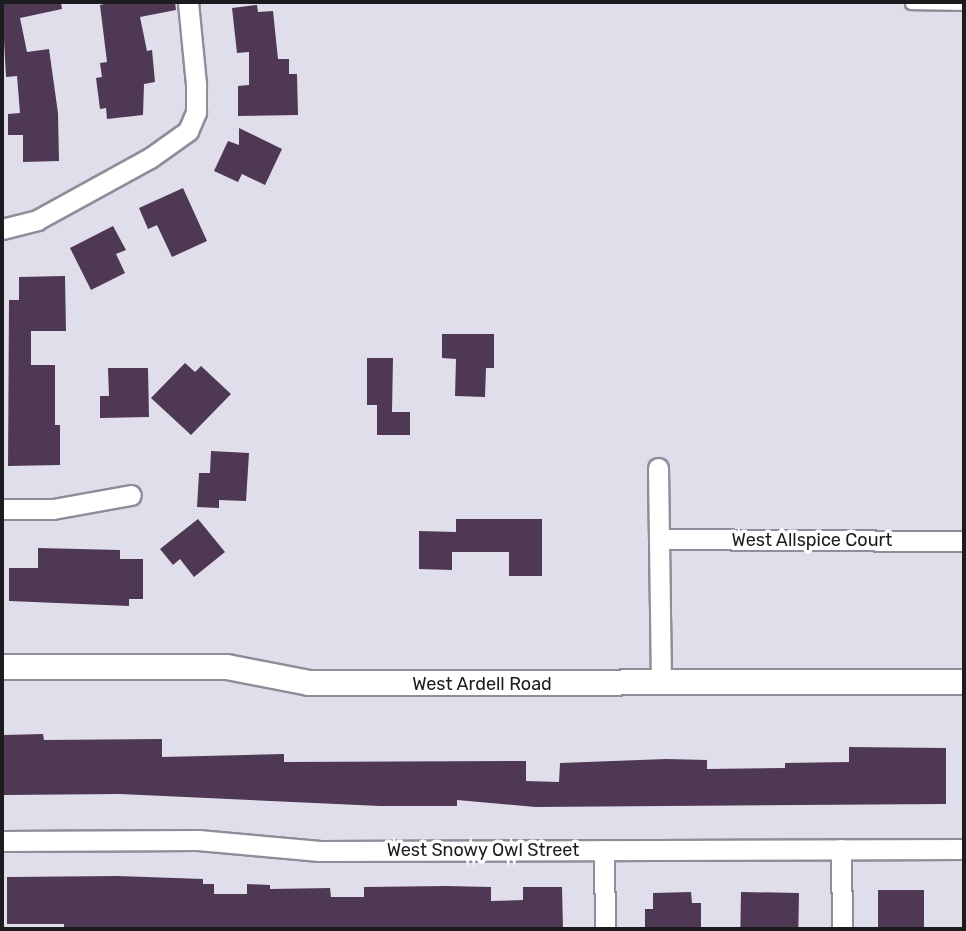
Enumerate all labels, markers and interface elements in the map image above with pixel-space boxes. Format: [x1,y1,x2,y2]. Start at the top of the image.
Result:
street label: West Allspice Court [731,529,893,551]
street label: West Ardell Road [412,673,552,695]
street label: West Snowy Owl Street [386,839,580,861]

